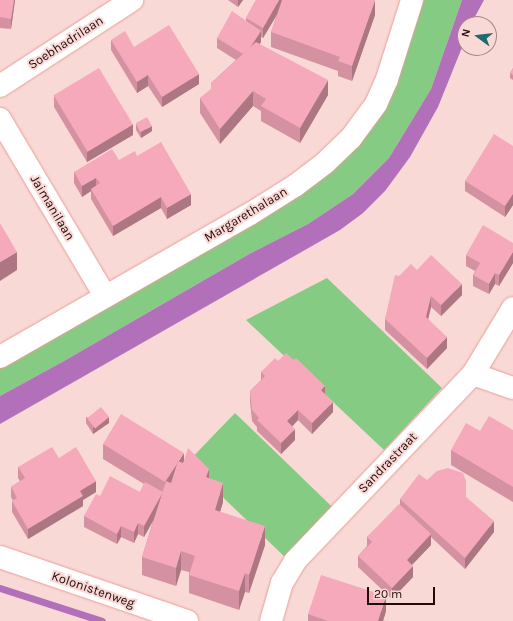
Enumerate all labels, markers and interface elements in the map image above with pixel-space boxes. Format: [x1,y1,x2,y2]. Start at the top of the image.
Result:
street label: Soebhadrilaan [26,13,106,73]
north arrow [457,16,497,56]
text: N [459,28,473,39]
street label: Jaimanilaan [26,173,78,243]
street label: Margarethalaan [202,184,290,246]
street label: Sandrastraat [355,430,421,496]
street label: Kolonistenweg [49,568,137,612]
scale bar [369,579,437,605]
text: 20 m [374,587,402,601]

